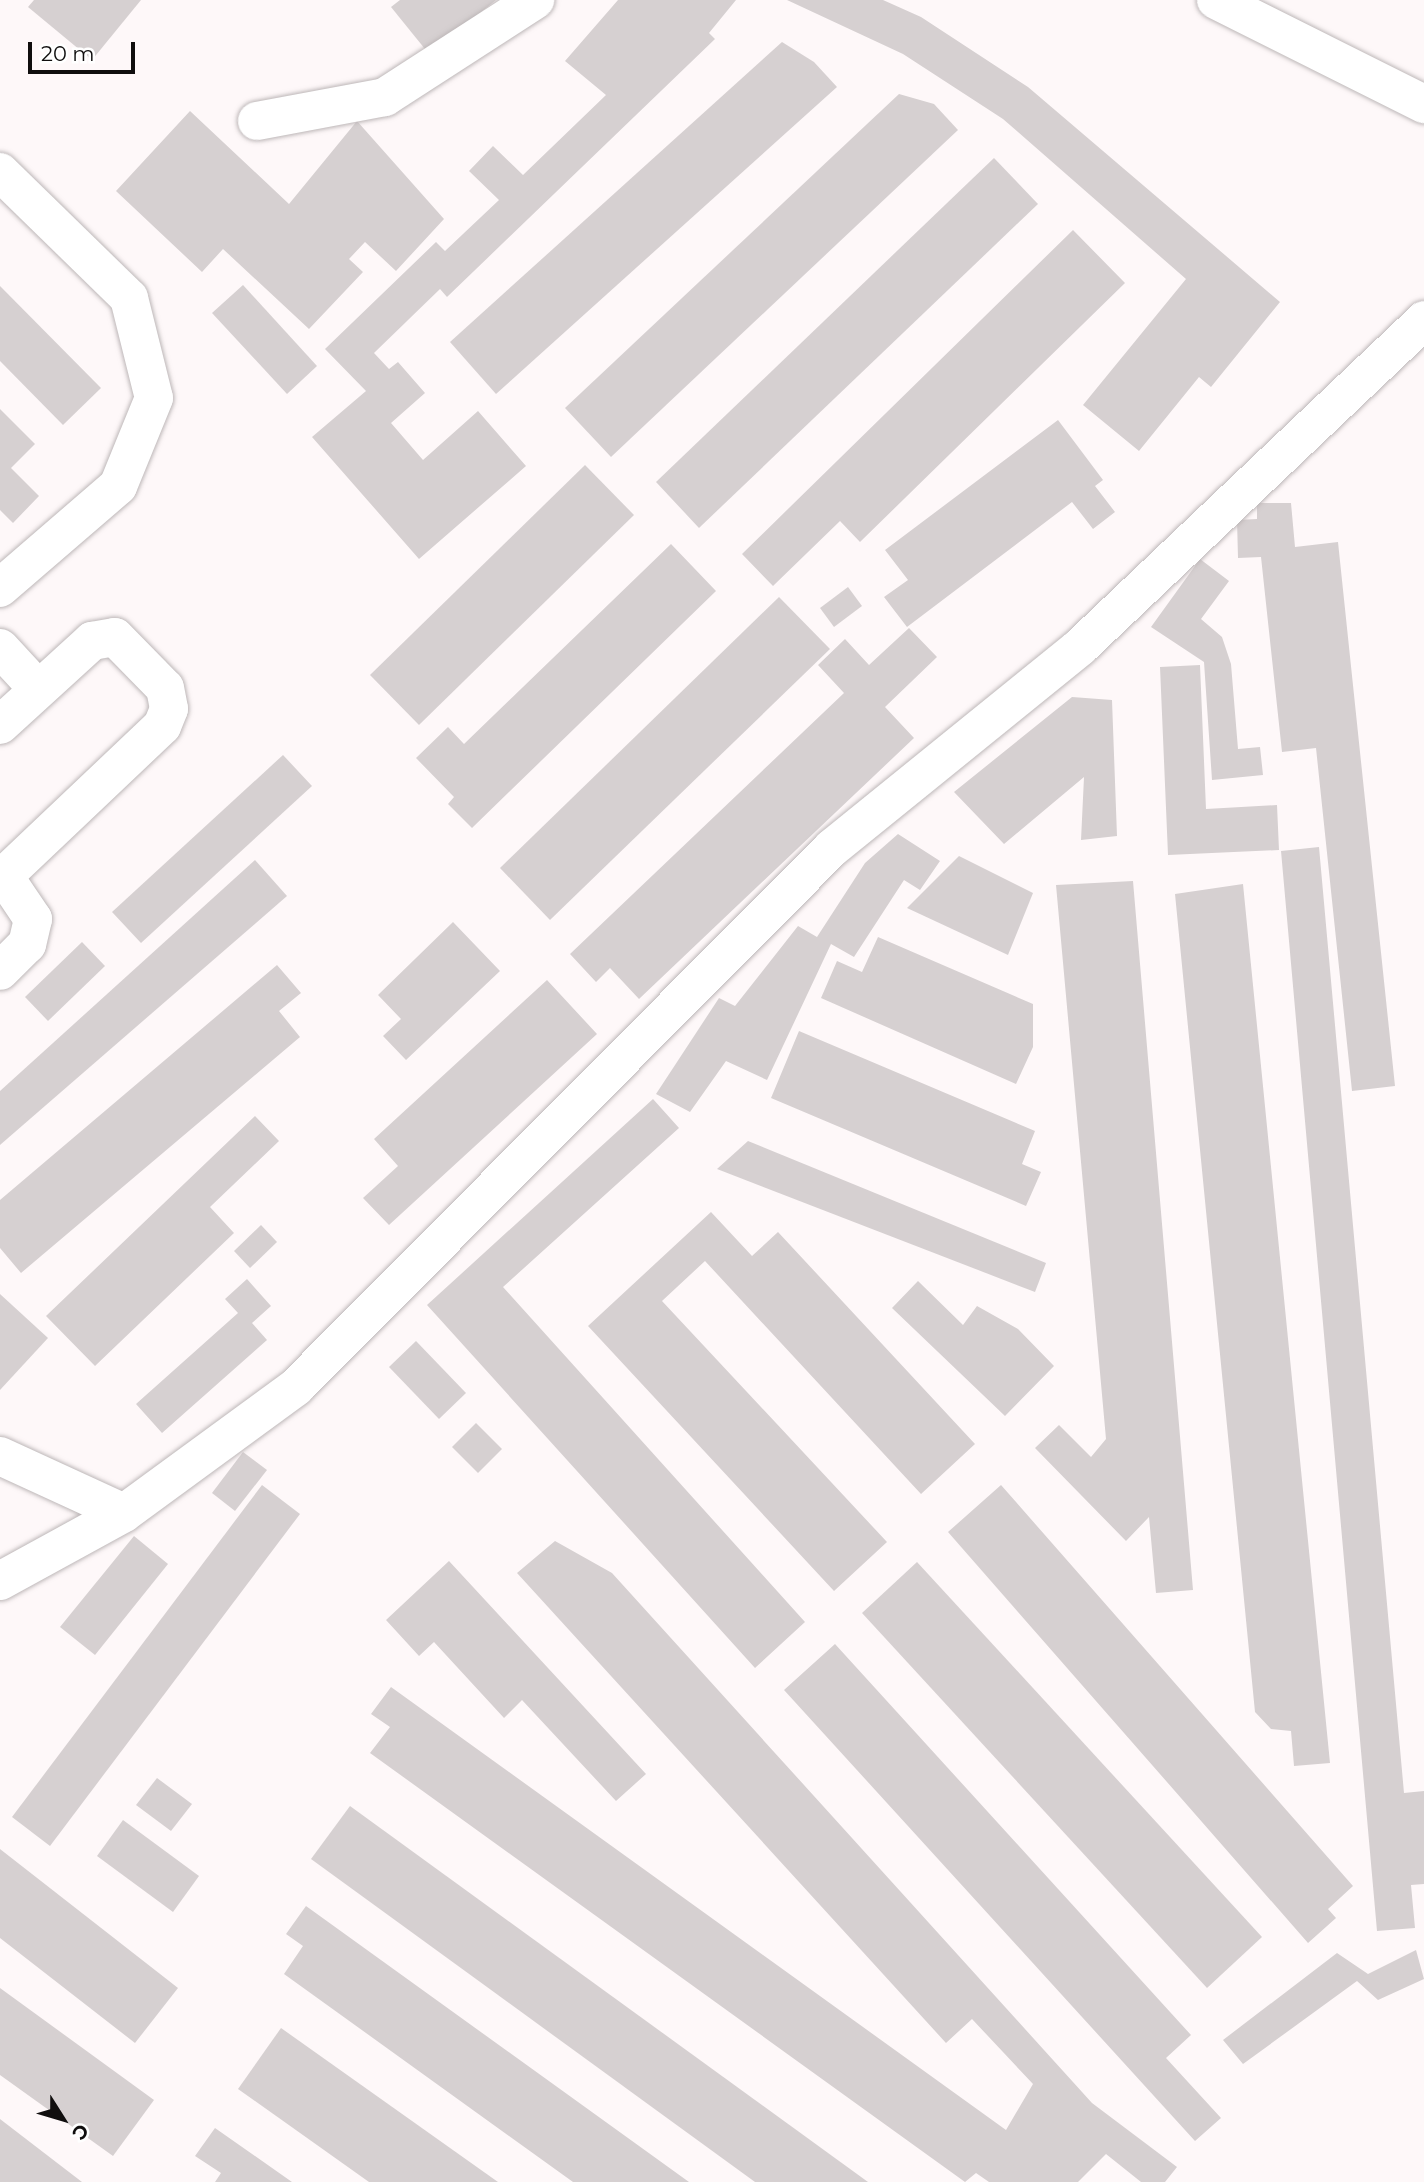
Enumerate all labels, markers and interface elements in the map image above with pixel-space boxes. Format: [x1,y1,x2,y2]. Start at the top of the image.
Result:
scale bar [32,28,138,72]
text: 20 m [41,41,95,66]
north arrow [28,2084,98,2154]
text: С [67,2120,94,2144]

